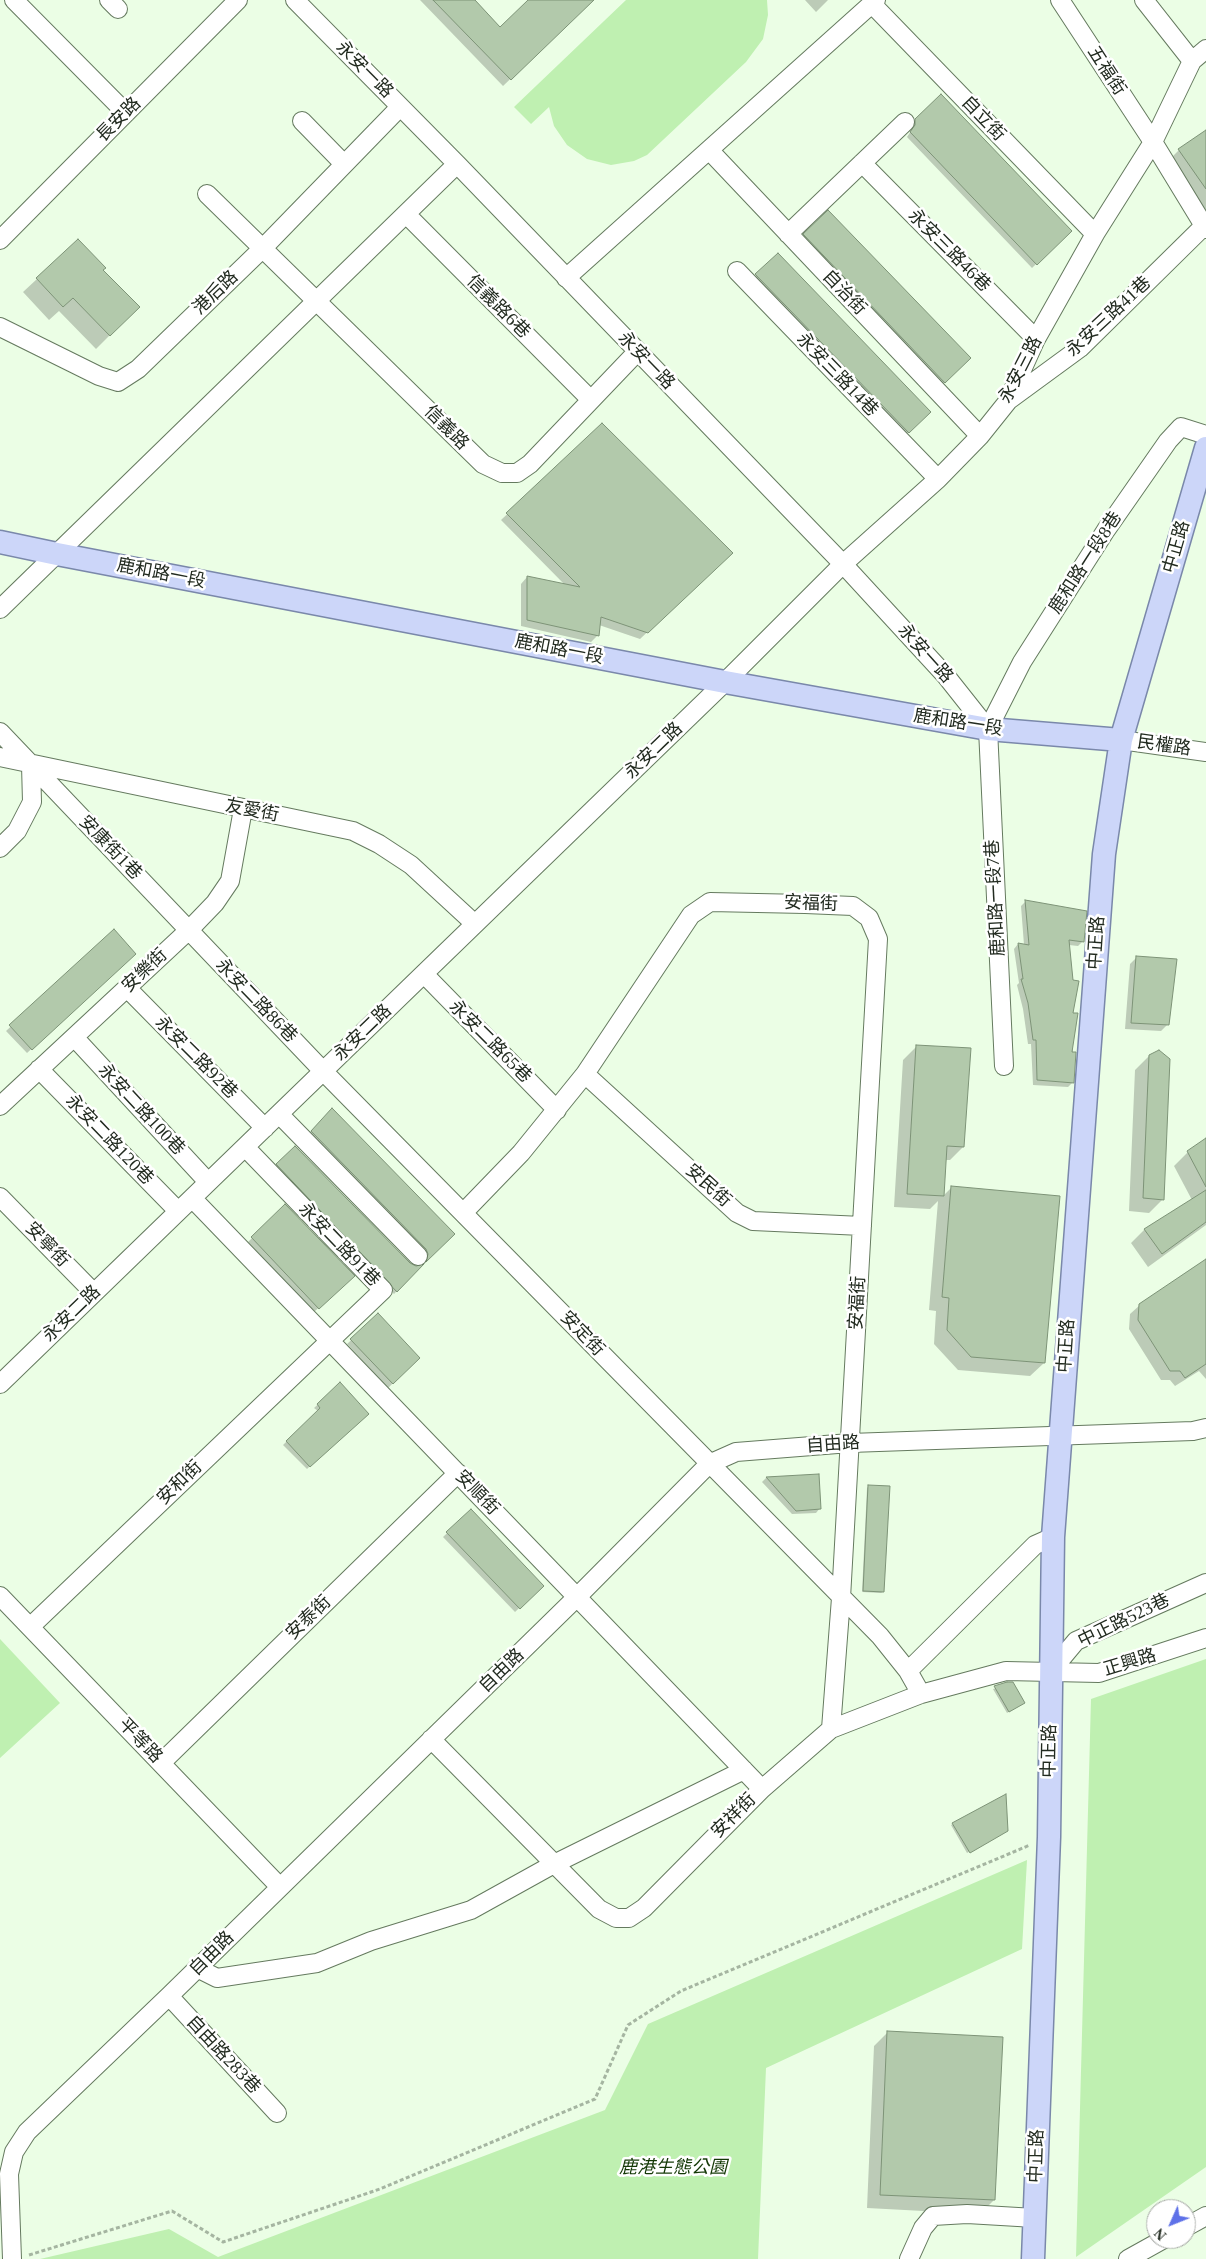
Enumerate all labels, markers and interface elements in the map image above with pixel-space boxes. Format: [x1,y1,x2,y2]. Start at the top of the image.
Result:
street label: 永安一路 [331,37,397,103]
street label: 五福街 [1082,42,1130,100]
street label: 自立街 [956,92,1010,146]
street label: 長安路 [92,93,146,147]
street label: 永安三路46巷 [903,205,995,297]
street label: 港后路 [189,266,243,320]
street label: 自治街 [817,266,871,320]
street label: 信義路6巷 [462,271,534,343]
street label: 永安三路41巷 [1062,272,1156,362]
street label: 永安一路 [613,328,679,394]
street label: 永安三路14巷 [792,329,882,421]
street label: 永安三路 [995,333,1047,407]
street label: 信義路 [419,401,473,455]
street label: 鹿和路一段8巷 [1045,508,1127,618]
street label: 中正路 [1159,518,1195,576]
street label: 鹿和路一段 [115,555,207,593]
street label: 永安一路 [893,620,957,688]
street label: 鹿和路一段 [513,631,605,669]
street label: 鹿和路一段 [912,705,1004,741]
street label: 永安二路 [621,718,687,784]
street label: 民權路 [1136,732,1192,760]
street label: 友愛街 [223,795,281,827]
street label: 安康街1巷 [74,811,146,885]
street label: 鹿和路一段7巷 [982,839,1010,957]
street label: 安福街 [784,892,838,916]
street label: 中正路 [1084,915,1110,971]
street label: 安樂街 [118,945,172,997]
street label: 永安二路86巷 [211,955,301,1047]
street label: 永安二路65巷 [444,996,536,1088]
street label: 永安二路 [330,1000,396,1066]
street label: 永安二路92巷 [150,1012,242,1104]
street label: 永安二路100巷 [93,1060,189,1160]
street label: 永安二路120巷 [61,1090,157,1190]
street label: 安民街 [681,1160,735,1212]
street label: 永安二路91巷 [294,1199,384,1291]
street label: 安寧街 [20,1218,74,1272]
street label: 安福街 [846,1275,870,1331]
street label: 永安二路 [39,1281,105,1347]
street label: 安定街 [555,1307,609,1361]
street label: 中正路 [1054,1318,1080,1374]
street label: 自由路 [805,1432,861,1458]
street label: 安和街 [153,1456,207,1510]
street label: 安順街 [450,1466,504,1520]
street label: 中正路523巷 [1075,1590,1173,1652]
street label: 安泰街 [282,1591,336,1645]
street label: 自由路 [475,1644,529,1698]
street label: 正興路 [1101,1645,1159,1681]
street label: 平等路 [113,1714,167,1768]
street label: 中正路 [1039,1724,1061,1778]
street label: 安祥街 [707,1789,761,1843]
street label: 自由路 [185,1927,239,1981]
street label: 自由路283巷 [181,2011,265,2099]
street label: 中正路 [1025,2129,1049,2183]
park label: 鹿港生態公園 [619,2157,727,2179]
north arrow [1146,2199,1196,2249]
text: N [1152,2225,1169,2243]

